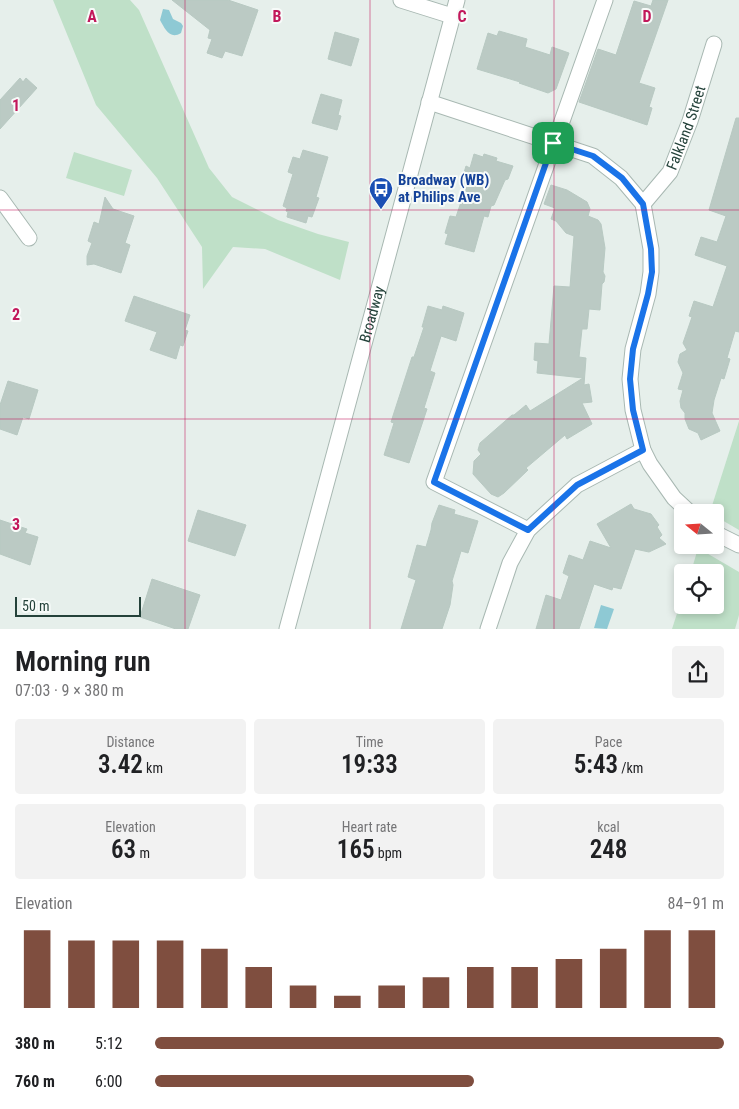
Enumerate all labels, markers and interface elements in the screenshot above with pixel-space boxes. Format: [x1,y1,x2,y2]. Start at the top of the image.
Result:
text: A [87,7,97,26]
text: B [273,7,282,26]
text: C [457,7,467,26]
text: D [642,7,652,26]
street label: Falkland Street [663,83,709,173]
text: 1 [12,96,20,115]
pin [532,122,574,164]
icon: arrive [539,129,567,157]
place label: Broadway (WB) at Philips Ave [398,171,489,206]
bus stop icon: Broadway (WB) at Philips Ave [368,176,394,210]
street label: Broadway [356,284,388,345]
text: 2 [12,305,20,324]
north arrow [674,504,724,554]
map controls [674,504,724,614]
text: 3 [12,515,20,534]
button: locate [674,564,724,614]
scale bar [15,594,141,617]
text: 50 m [22,598,50,614]
text: Morning run [15,645,151,678]
button: share [672,646,724,698]
text: 07:03 · 9 × 380 m [15,681,124,700]
text: Distance [106,734,155,750]
text: Time [356,734,383,750]
text: Pace [595,734,622,750]
text: 3.42 [98,750,143,779]
text: 19:33 [341,750,398,779]
text: 5:43 [574,750,618,779]
text: km [143,760,163,776]
text: /km [618,760,643,776]
text: Elevation [105,819,156,835]
text: Heart rate [342,819,397,835]
text: kcal [597,819,620,835]
text: 63 [111,835,136,864]
text: 165 [337,835,375,864]
text: 248 [590,835,627,864]
text: m [136,845,150,861]
text: bpm [375,845,402,861]
text: Elevation [15,894,73,913]
text: 84–91 m [668,894,724,913]
text: 380 m [15,1034,55,1053]
text: 5:12 [95,1034,122,1053]
text: 760 m [15,1072,55,1091]
text: 6:00 [95,1072,122,1091]

